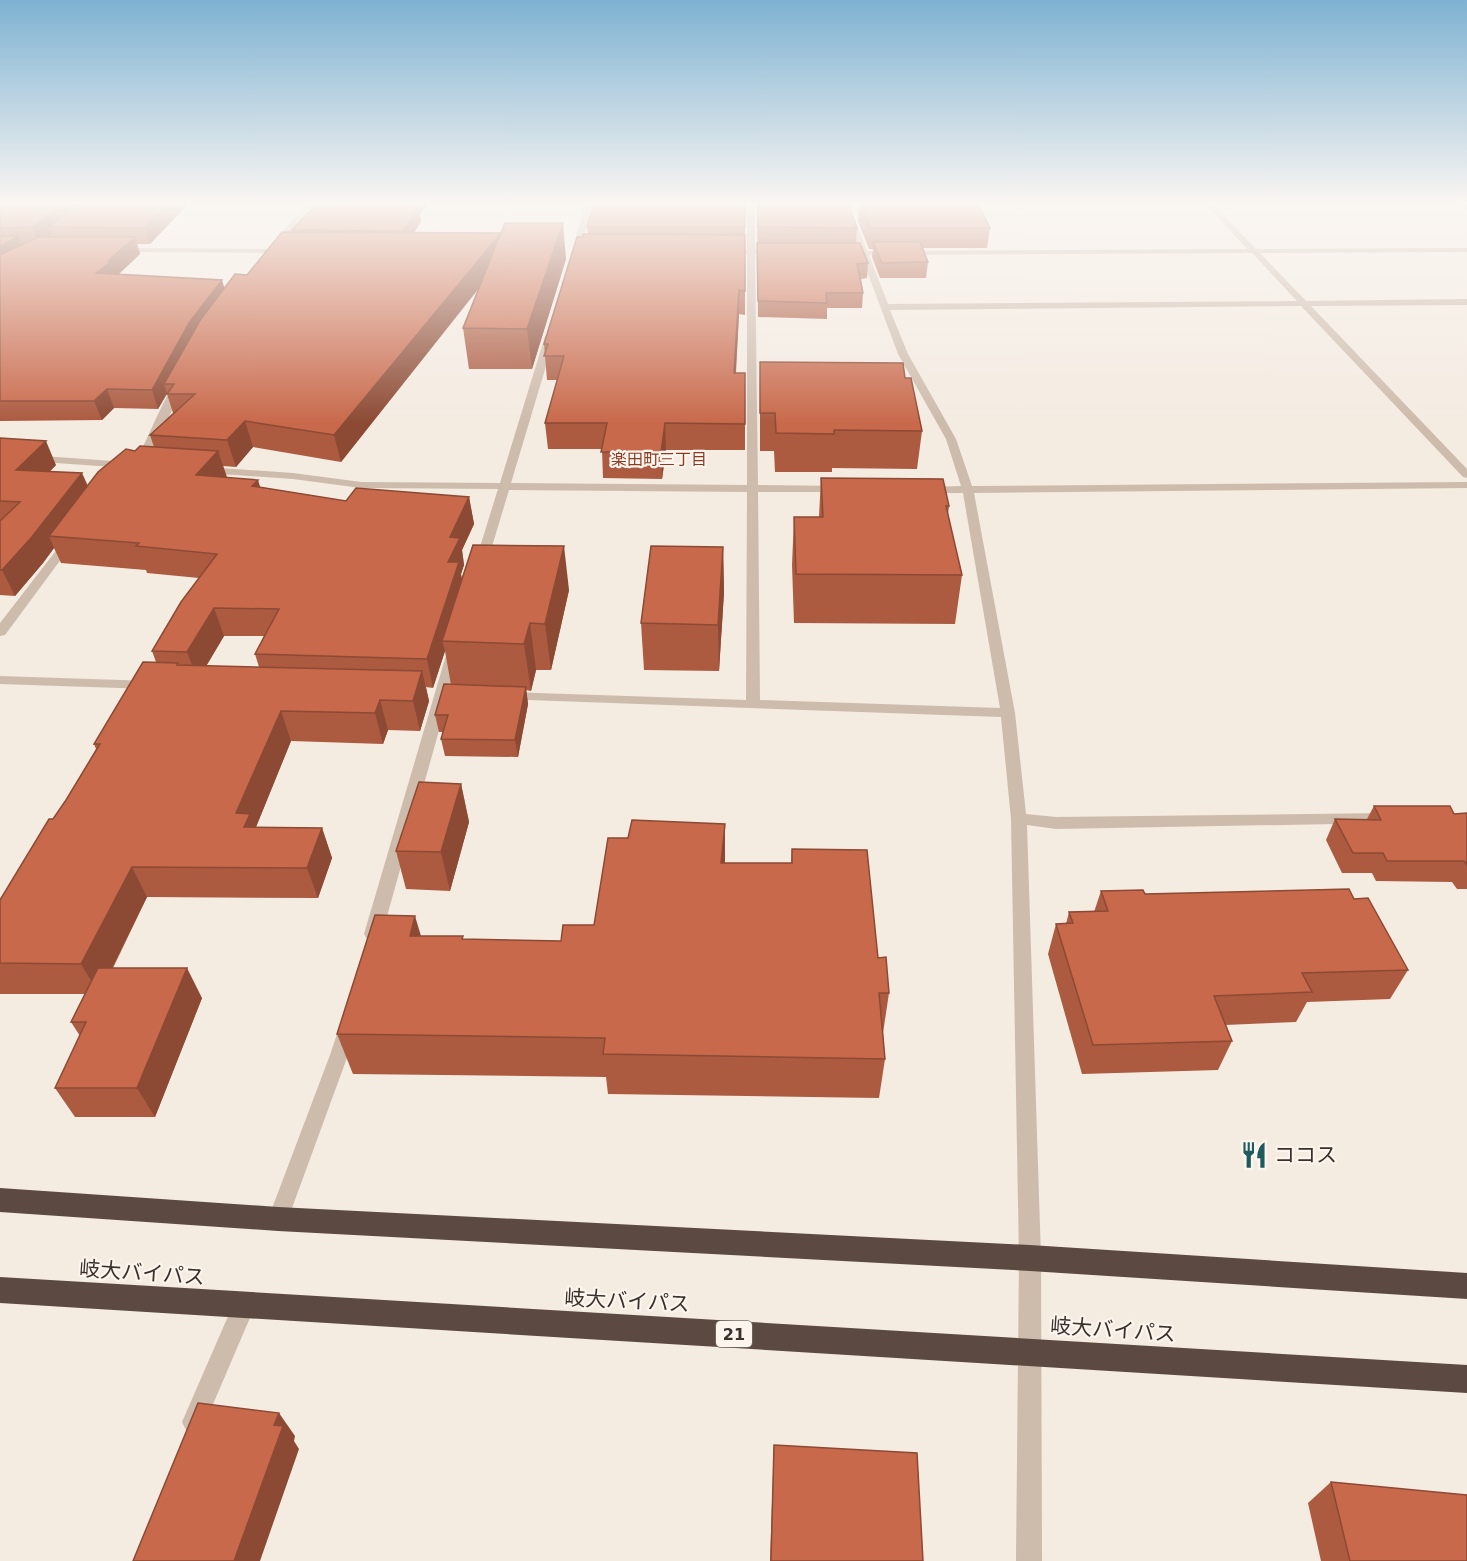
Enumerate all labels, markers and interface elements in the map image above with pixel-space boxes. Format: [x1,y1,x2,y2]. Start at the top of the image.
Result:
district label: 楽田町三丁目 [611,450,707,469]
restaurant icon: ココス [1239,1140,1269,1170]
place label: ココス [1274,1143,1337,1167]
street label: 岐大バイパス [79,1257,205,1289]
street label: 岐大バイパス [564,1286,690,1316]
street label: 岐大バイパス [1050,1314,1176,1346]
road number: 21 [716,1321,752,1347]

